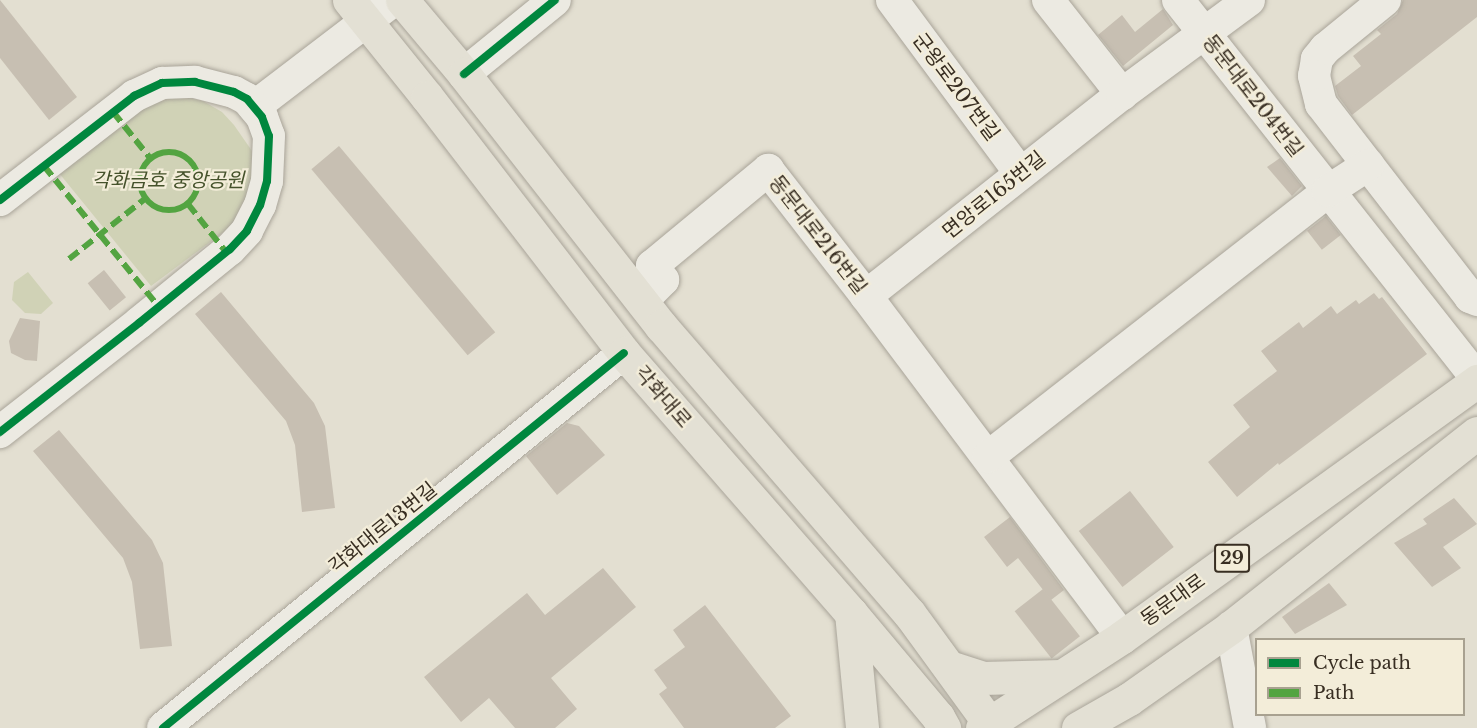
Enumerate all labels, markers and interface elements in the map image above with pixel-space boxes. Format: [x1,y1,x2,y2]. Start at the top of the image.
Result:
street label: 군왕로207번길 [908,28,1004,146]
street label: 동문대로204번길 [1198,30,1308,162]
street label: 면앙로165번길 [938,146,1050,244]
park label: 각화금호 중앙공원 [92,168,244,192]
street label: 동문대로216번길 [764,171,872,299]
street label: 각화대로 [630,361,696,433]
street label: 각화대로13번길 [324,477,442,579]
road number: 29 [1214,543,1250,573]
street label: 동문대로 [1136,569,1210,631]
legend [1255,638,1465,716]
text: Cycle path [1313,652,1411,674]
text: Path [1313,682,1354,704]

